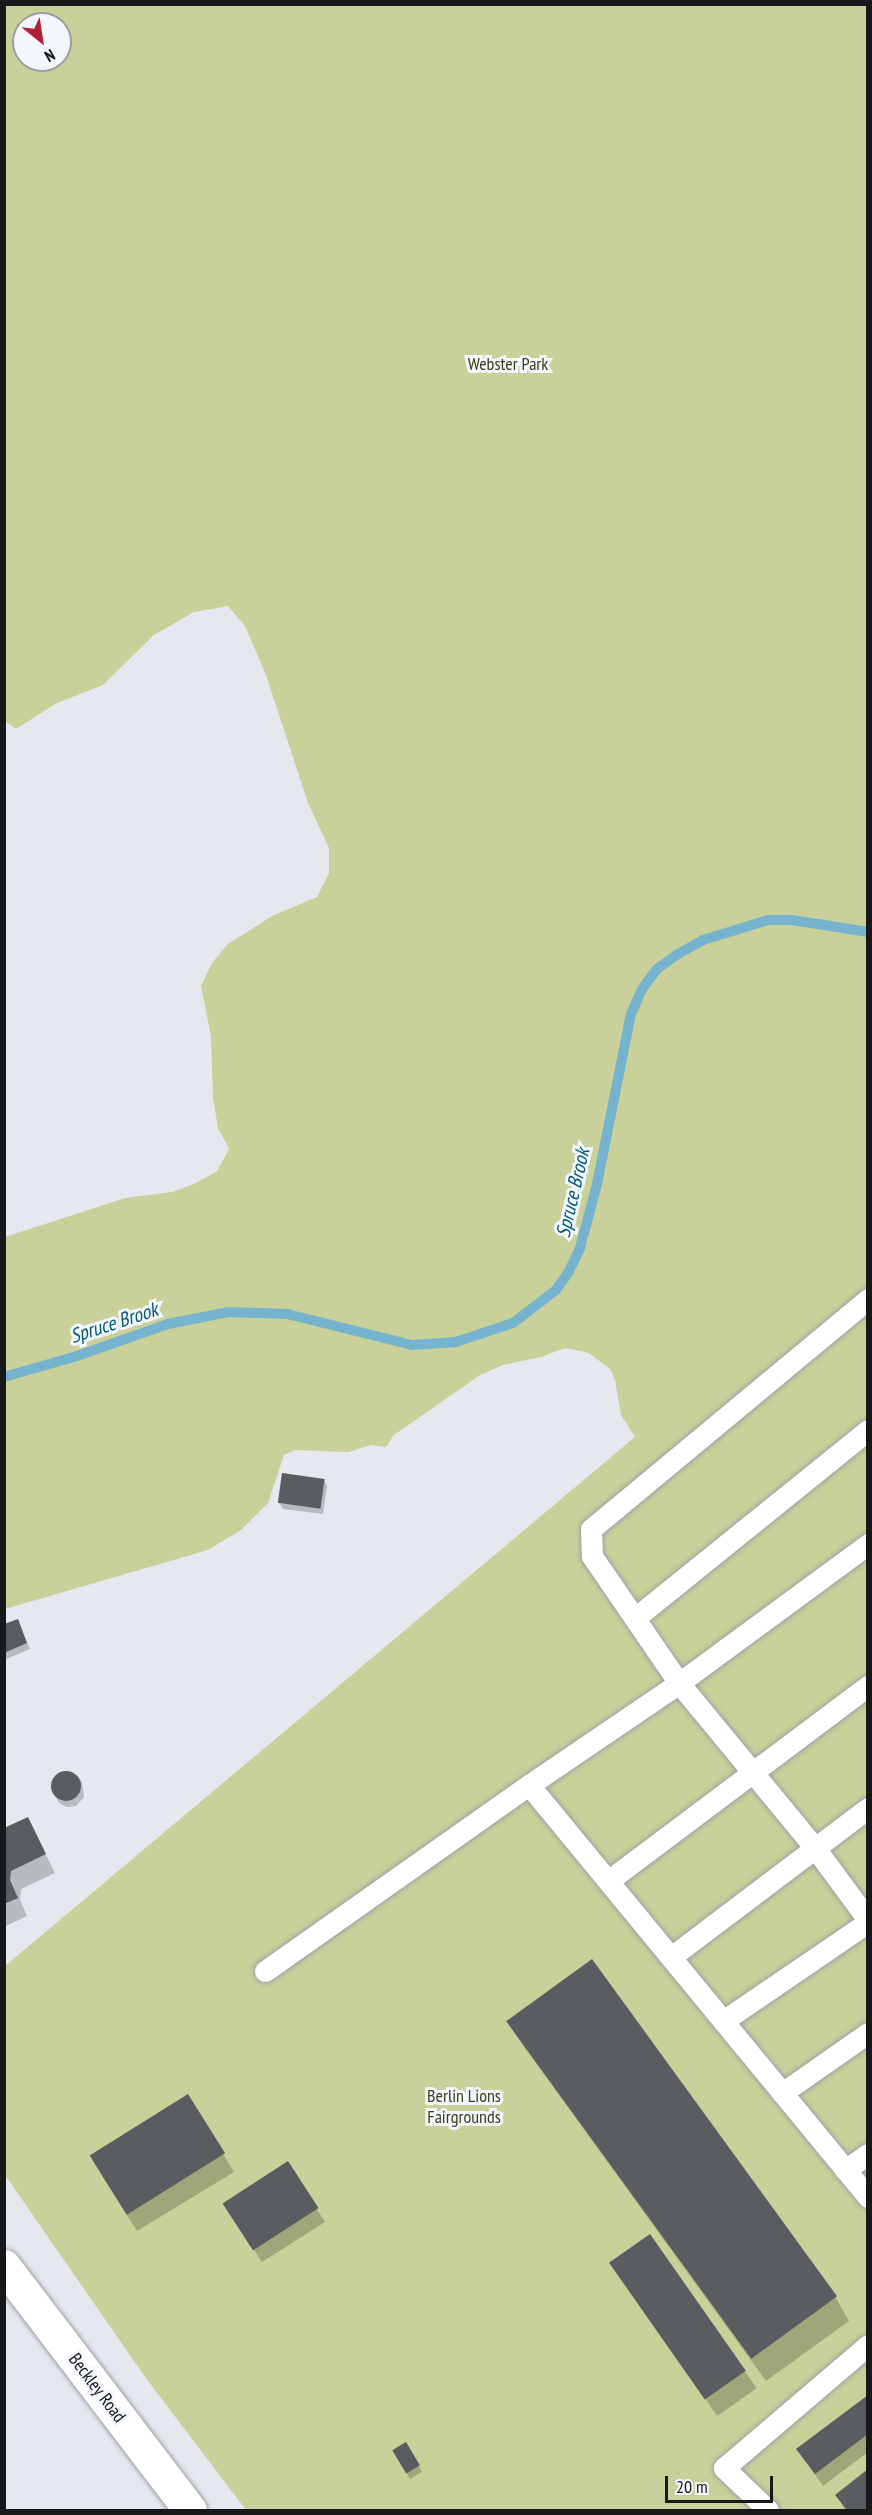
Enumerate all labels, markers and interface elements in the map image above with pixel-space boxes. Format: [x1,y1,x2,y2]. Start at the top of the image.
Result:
north arrow [12,12,72,72]
text: N [41,45,59,67]
park label: Webster Park [468,353,548,375]
water label: Spruce Brook [551,1146,595,1240]
water label: Spruce Brook [67,1298,161,1348]
park label: Berlin Lions Fairgrounds [427,2086,501,2128]
street label: Beckley Road [64,2349,130,2427]
scale bar [668,2464,776,2502]
text: 20 m [676,2475,708,2498]

